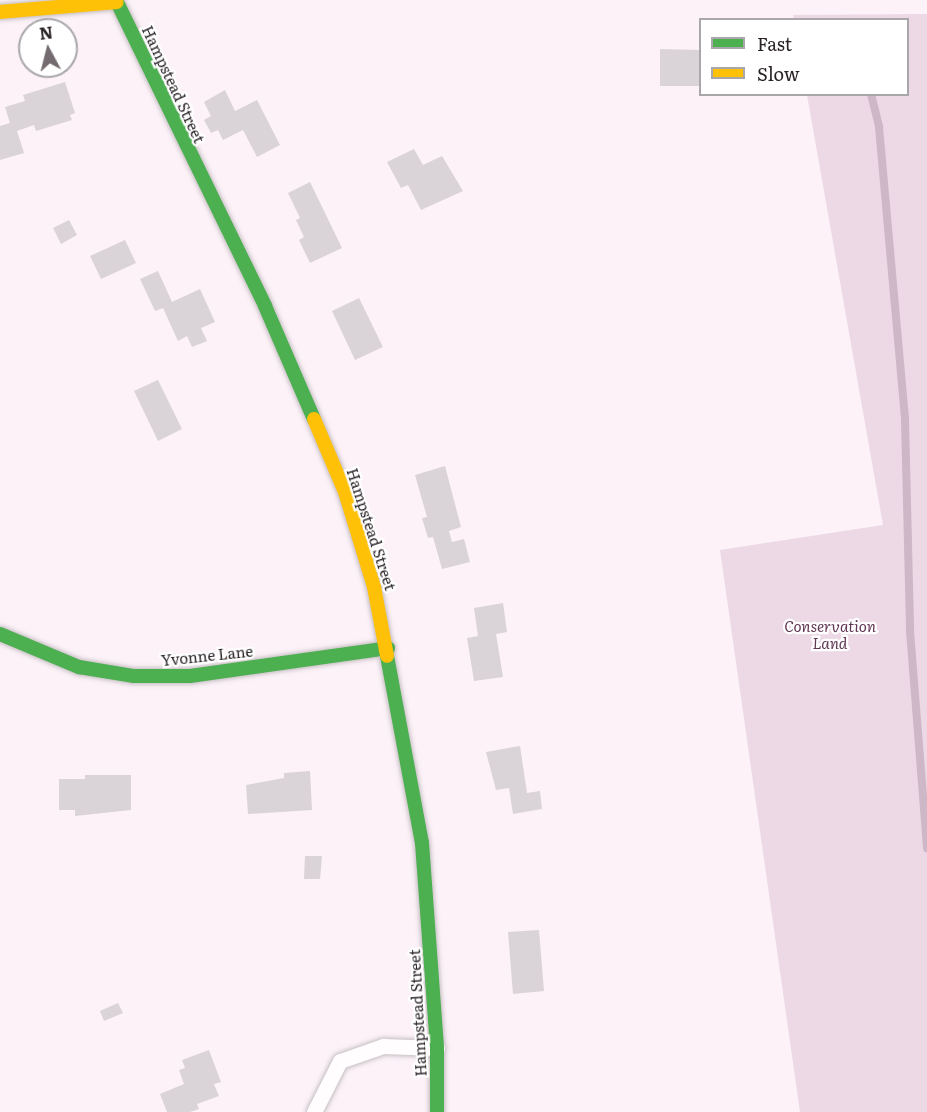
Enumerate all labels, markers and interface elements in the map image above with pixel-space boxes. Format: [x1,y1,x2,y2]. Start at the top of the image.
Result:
north arrow [18,18,78,78]
legend [699,18,909,96]
text: N [38,19,54,45]
street label: Hampstead Street [139,22,209,146]
text: Fast [757,30,792,57]
text: Slow [757,60,799,87]
street label: Hampstead Street [344,466,400,592]
park label: Conservation Land [784,616,876,651]
street label: Yvonne Lane [160,641,254,669]
street label: Hampstead Street [405,949,429,1077]

